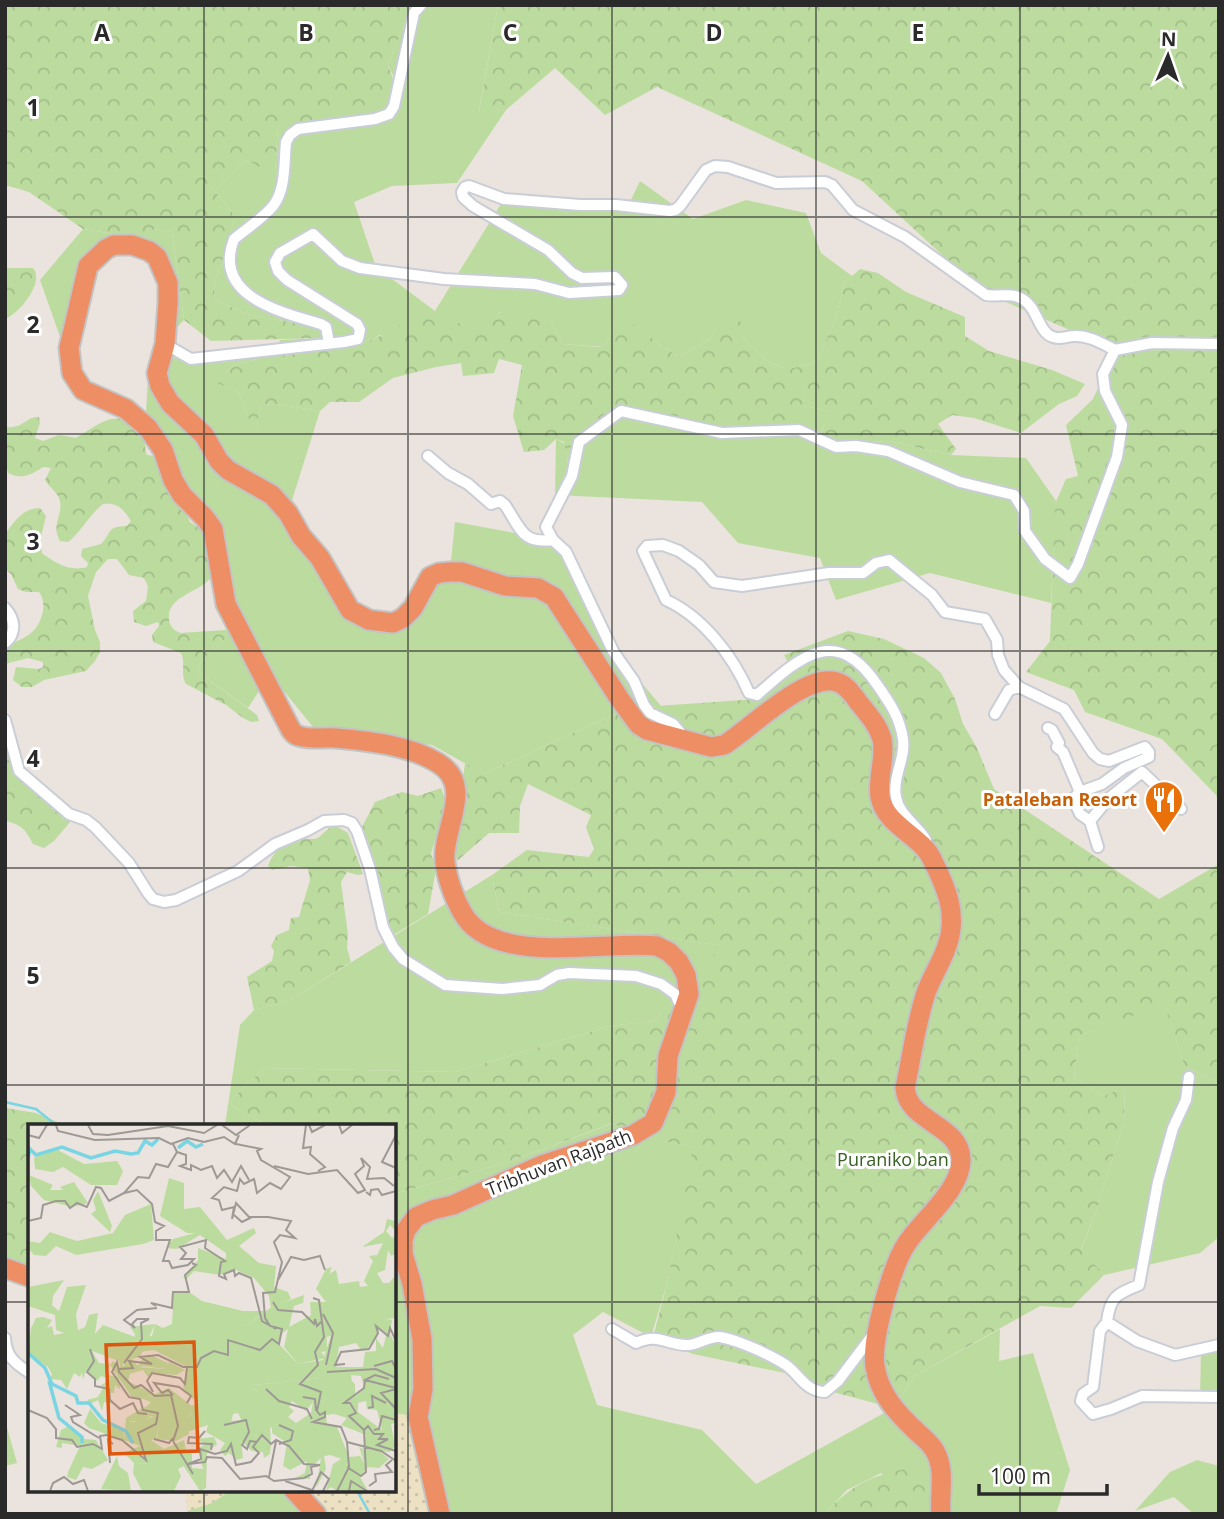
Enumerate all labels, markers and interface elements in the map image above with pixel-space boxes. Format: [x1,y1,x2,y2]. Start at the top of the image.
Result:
text: A [94,16,110,48]
text: B [298,16,314,48]
text: C [503,16,517,48]
text: D [705,16,723,48]
text: E [912,16,924,48]
north arrow [1133,21,1203,91]
text: N [1160,26,1177,52]
text: 1 [26,91,40,123]
text: 2 [26,308,40,340]
text: 3 [26,525,40,557]
text: 4 [26,742,40,774]
restaurant icon: Pataleban Resort [1143,779,1185,834]
place label: Pataleban Resort [983,787,1137,811]
text: 5 [26,959,40,991]
street label: Tribhuvan Rajpath [483,1123,635,1201]
inset map [28,1124,396,1491]
park label: Puraniko ban [837,1147,949,1171]
scale bar [979,1452,1107,1496]
text: 100 m [990,1462,1051,1490]

